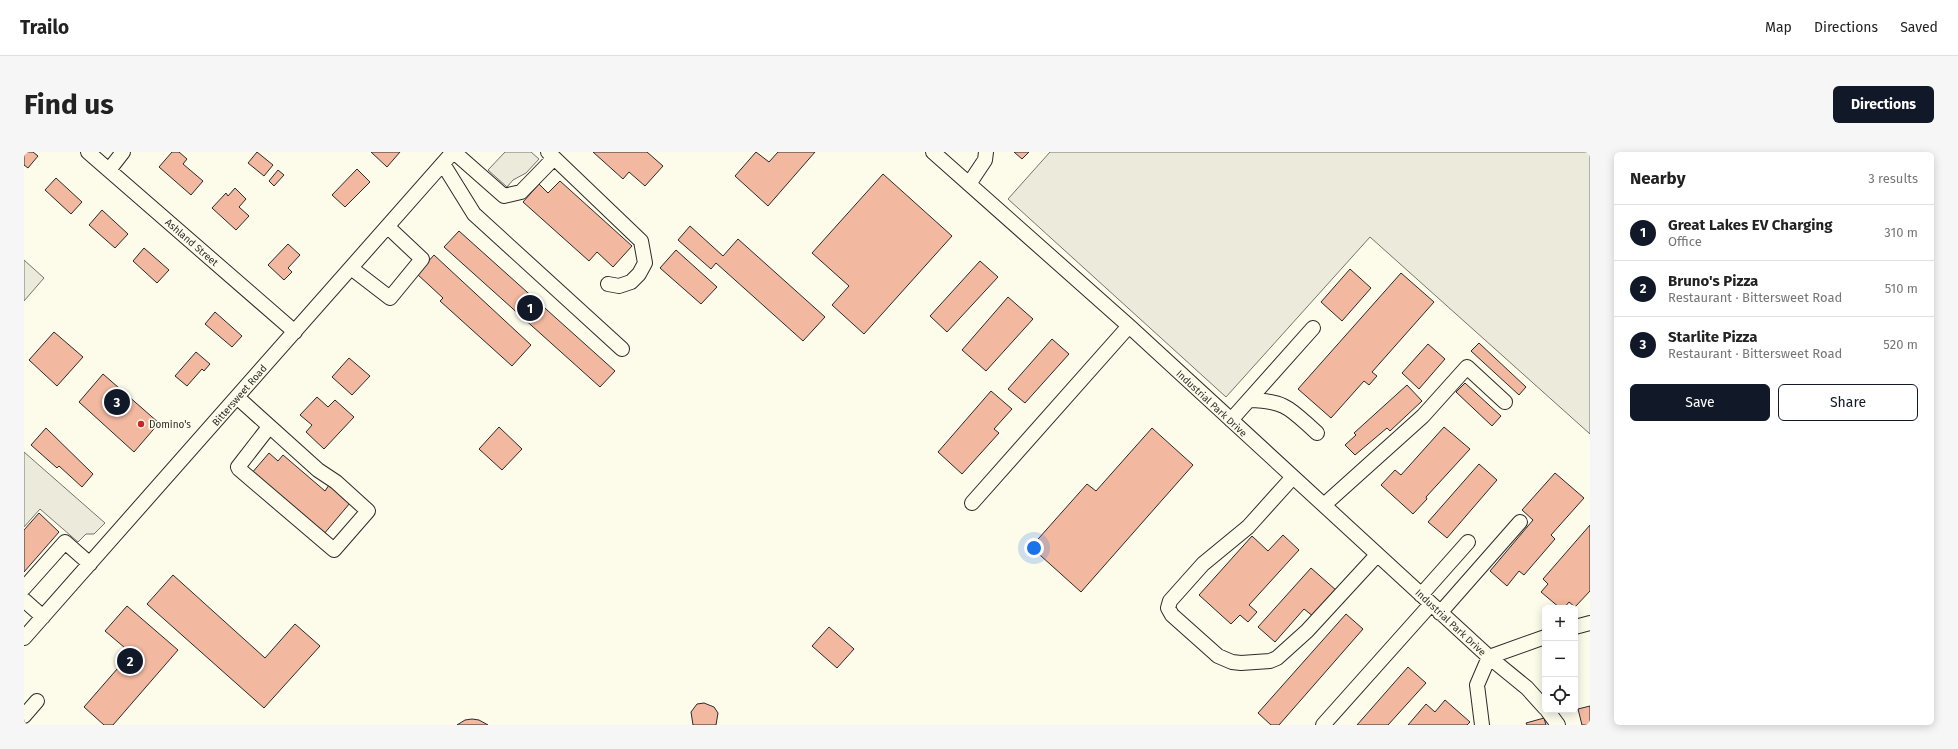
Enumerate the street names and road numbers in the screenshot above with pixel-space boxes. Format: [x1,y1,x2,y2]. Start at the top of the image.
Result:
street label: Ashland Street [162,217,221,269]
street label: Bittersweet Road [210,363,270,429]
street label: Industrial Park Drive [1173,368,1249,440]
street label: Industrial Park Drive [1412,587,1488,659]

